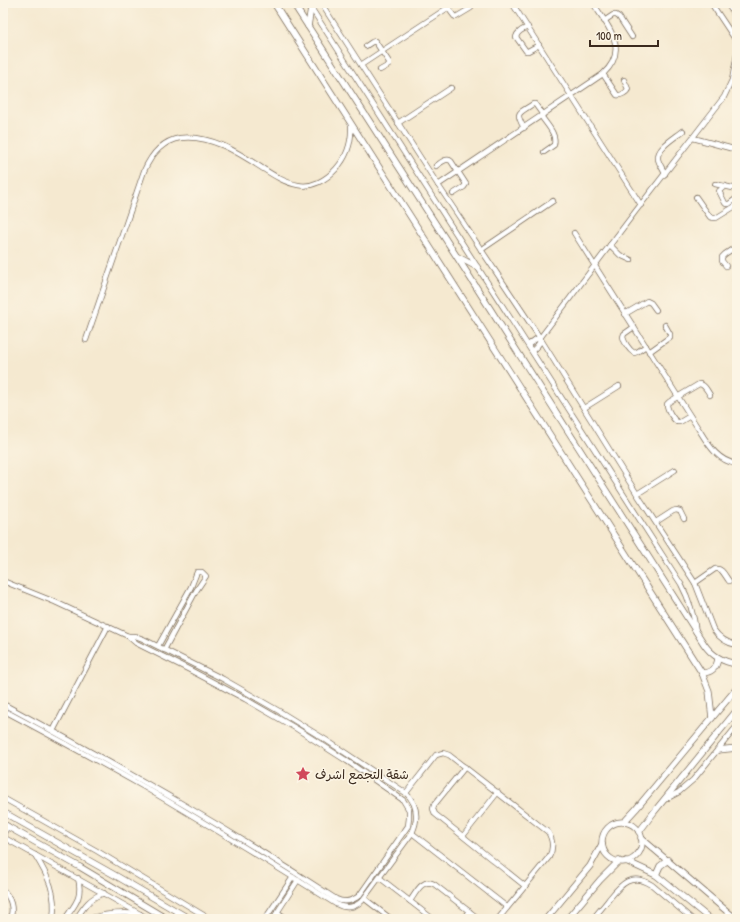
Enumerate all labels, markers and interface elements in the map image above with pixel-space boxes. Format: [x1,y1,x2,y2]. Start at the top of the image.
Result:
scale bar [590,22,658,48]
text: 100 m [596,27,622,44]
place icon: شقة التجمع اشرف [294,765,312,783]
place label: شقة التجمع اشرف [315,765,409,785]

